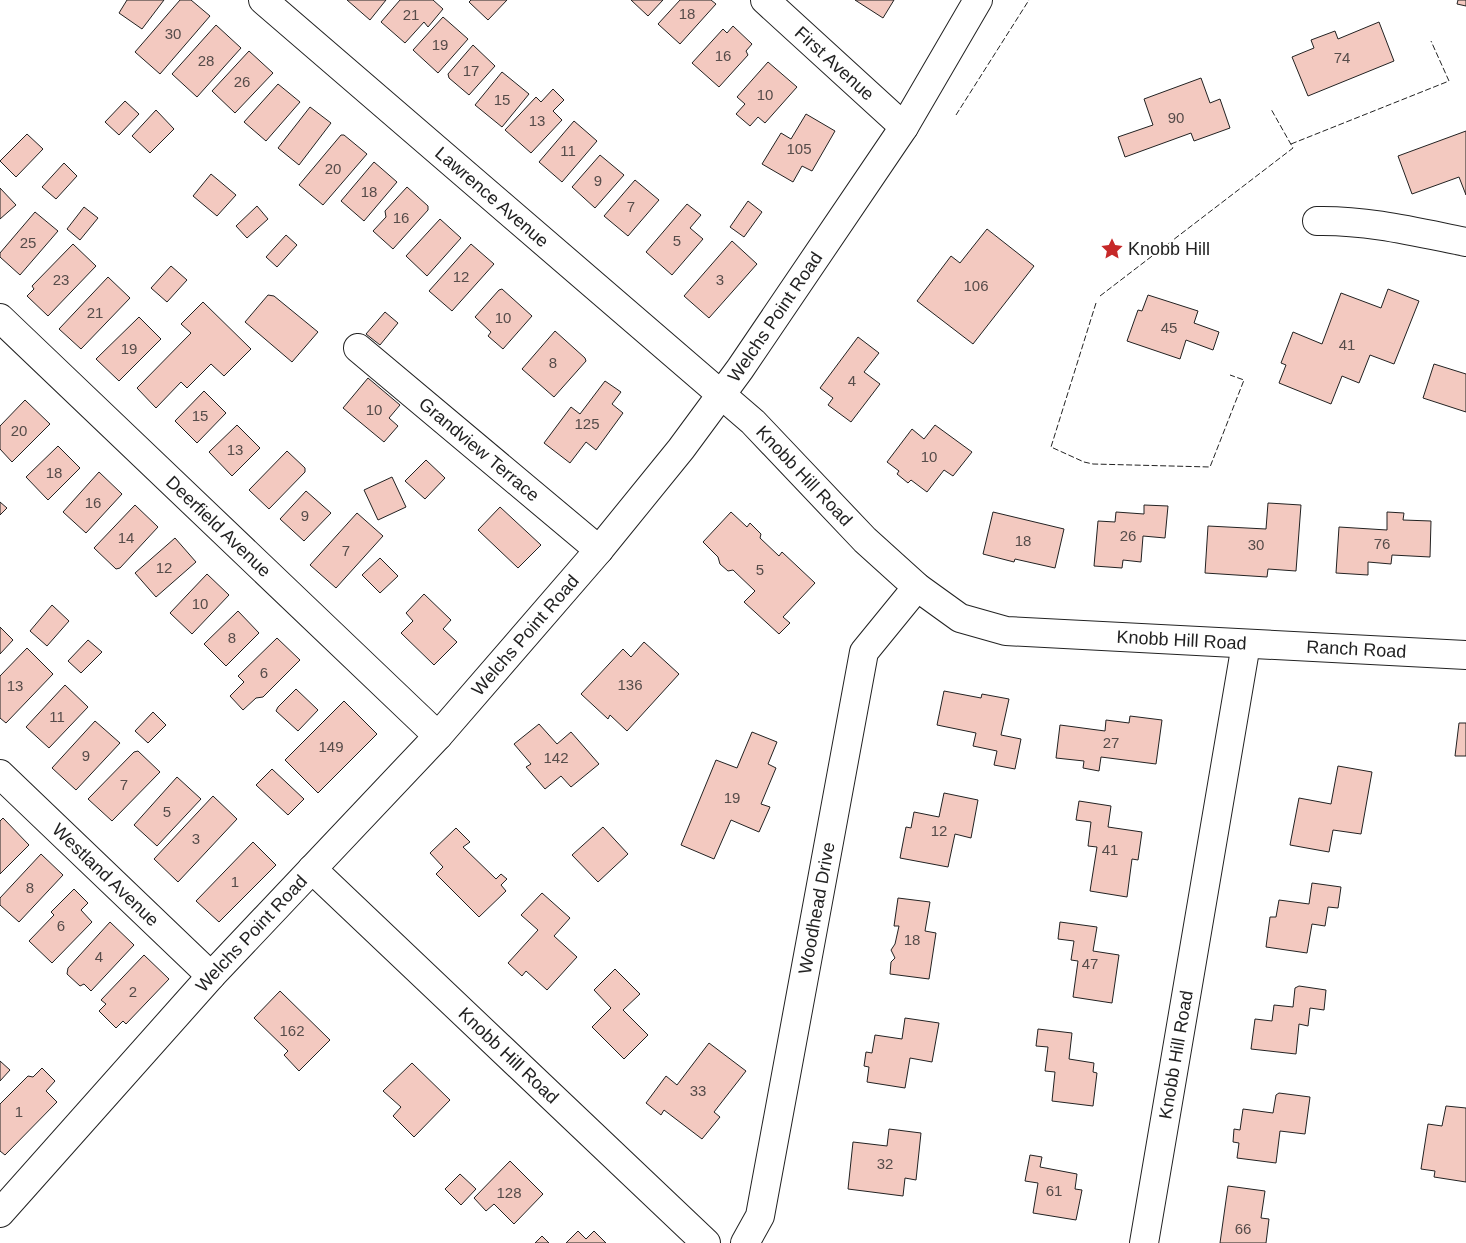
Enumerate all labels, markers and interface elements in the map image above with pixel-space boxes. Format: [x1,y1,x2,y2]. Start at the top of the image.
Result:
house number: 18 [679,5,695,22]
house number: 21 [403,6,419,23]
street label: First Avenue [791,22,878,104]
house number: 30 [165,25,181,42]
house number: 19 [432,36,448,53]
house number: 16 [715,47,731,64]
house number: 74 [1334,49,1350,66]
house number: 28 [198,52,214,69]
house number: 17 [463,62,479,79]
house number: 26 [234,73,250,90]
house number: 10 [757,86,773,103]
house number: 15 [494,91,510,108]
house number: 90 [1168,109,1184,126]
house number: 13 [529,112,545,129]
house number: 105 [786,140,812,157]
house number: 11 [560,142,576,159]
street label: Lawrence Avenue [431,143,552,251]
house number: 20 [325,160,341,177]
house number: 9 [594,172,602,189]
house number: 18 [361,183,377,200]
house number: 7 [627,198,635,215]
house number: 16 [393,209,409,226]
house number: 5 [673,232,681,249]
house number: 25 [20,234,36,251]
place icon: Knobb Hill [1099,236,1125,262]
place label: Knobb Hill [1128,239,1210,259]
street label: Welchs Point Road [724,248,826,386]
house number: 12 [453,268,469,285]
house number: 23 [53,271,69,288]
house number: 3 [716,271,724,288]
house number: 106 [963,277,989,294]
house number: 21 [87,304,103,321]
house number: 10 [495,309,511,326]
house number: 45 [1161,319,1177,336]
house number: 41 [1339,336,1355,353]
house number: 19 [121,340,137,357]
house number: 8 [549,354,557,371]
house number: 4 [848,372,856,389]
street label: Grandview Terrace [415,393,543,506]
house number: 10 [366,401,382,418]
house number: 15 [192,407,208,424]
house number: 125 [574,415,600,432]
house number: 20 [11,422,27,439]
street label: Knobb Hill Road [752,422,856,530]
house number: 13 [227,441,243,458]
house number: 10 [921,448,937,465]
house number: 18 [46,464,62,481]
street label: Deerfield Avenue [162,472,275,581]
house number: 16 [85,494,101,511]
house number: 9 [301,507,309,524]
house number: 26 [1120,527,1136,544]
house number: 14 [118,529,134,546]
house number: 18 [1015,532,1031,549]
house number: 76 [1374,535,1390,552]
house number: 30 [1248,536,1264,553]
house number: 7 [342,542,350,559]
house number: 12 [156,559,172,576]
house number: 5 [756,561,764,578]
street label: Welchs Point Road [468,571,583,700]
house number: 10 [192,595,208,612]
street label: Knobb Hill Road [1116,627,1247,654]
house number: 8 [228,629,236,646]
street label: Ranch Road [1306,637,1407,662]
house number: 6 [260,664,268,681]
house number: 136 [617,676,643,693]
house number: 13 [7,677,23,694]
house number: 11 [49,708,65,725]
house number: 27 [1103,734,1119,751]
house number: 149 [318,738,344,755]
house number: 9 [82,747,90,764]
house number: 142 [543,749,569,766]
house number: 7 [120,776,128,793]
house number: 19 [724,789,740,806]
house number: 5 [163,803,171,820]
street label: Westland Avenue [48,820,163,930]
house number: 12 [931,822,947,839]
house number: 3 [192,830,200,847]
street label: Woodhead Drive [795,840,839,976]
house number: 41 [1102,841,1118,858]
street label: Welchs Point Road [192,871,311,996]
house number: 1 [231,873,239,890]
house number: 8 [26,879,34,896]
house number: 6 [57,917,65,934]
house number: 18 [904,931,920,948]
house number: 4 [95,948,103,965]
house number: 47 [1082,955,1098,972]
house number: 2 [129,983,137,1000]
street label: Knobb Hill Road [1155,989,1197,1121]
street label: Knobb Hill Road [454,1004,563,1108]
house number: 162 [279,1022,305,1039]
house number: 33 [690,1082,706,1099]
house number: 1 [15,1103,23,1120]
house number: 32 [877,1155,893,1172]
house number: 61 [1046,1182,1062,1199]
house number: 128 [496,1184,522,1201]
house number: 66 [1235,1220,1251,1237]

